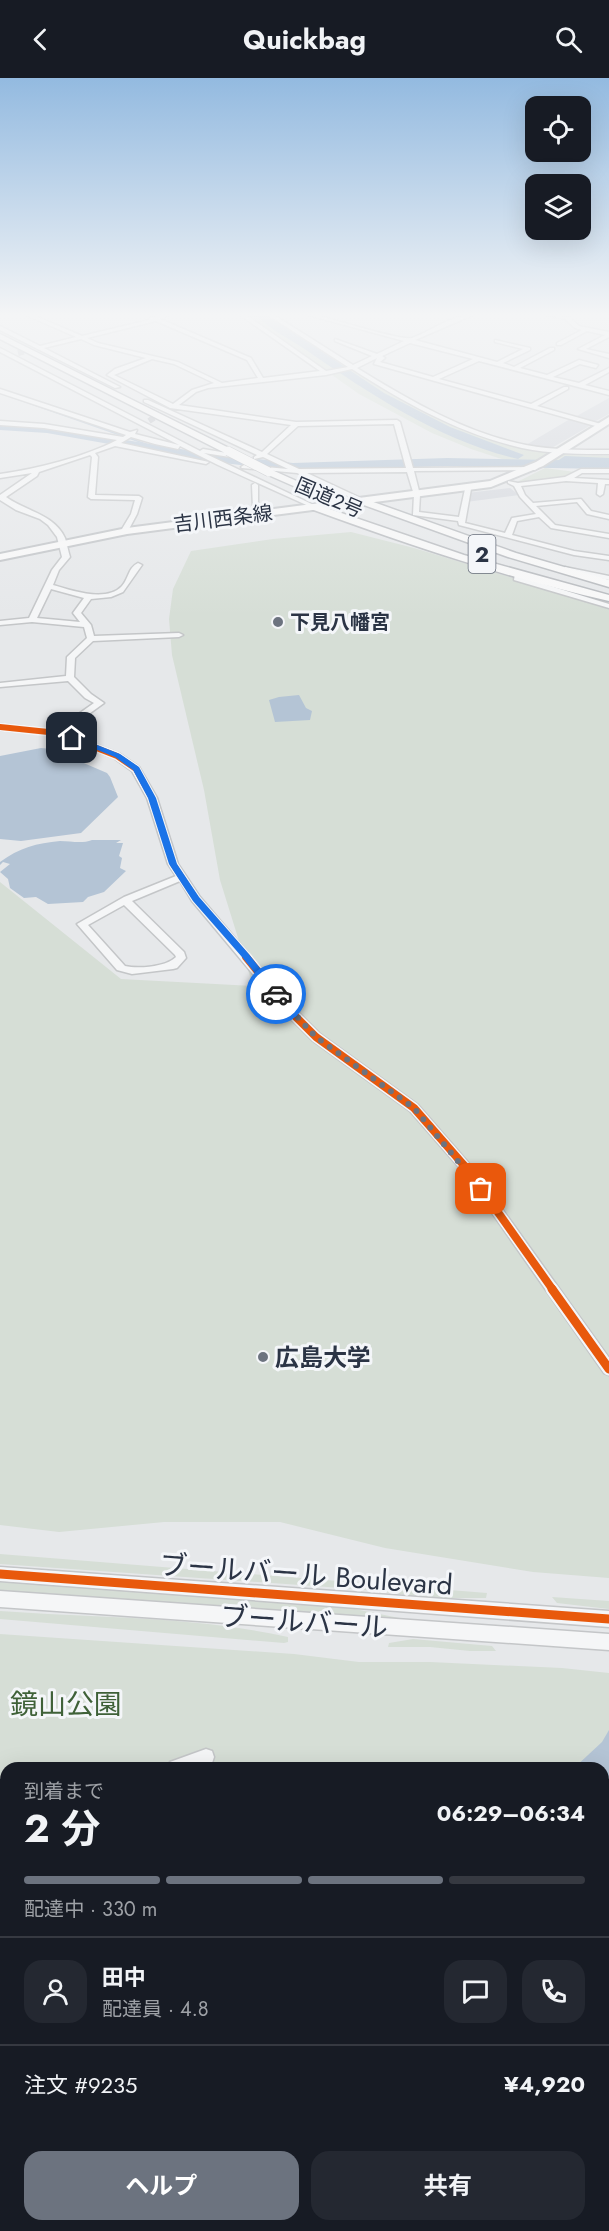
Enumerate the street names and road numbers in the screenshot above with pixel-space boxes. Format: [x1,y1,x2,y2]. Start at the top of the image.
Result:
street label: 国道2号 [290,471,368,525]
street label: 吉川西条線 [172,499,274,539]
road number: 2 [468,535,496,573]
street label: ブールバール Boulevard [158,1544,454,1606]
street label: ブールバール [219,1596,389,1648]

